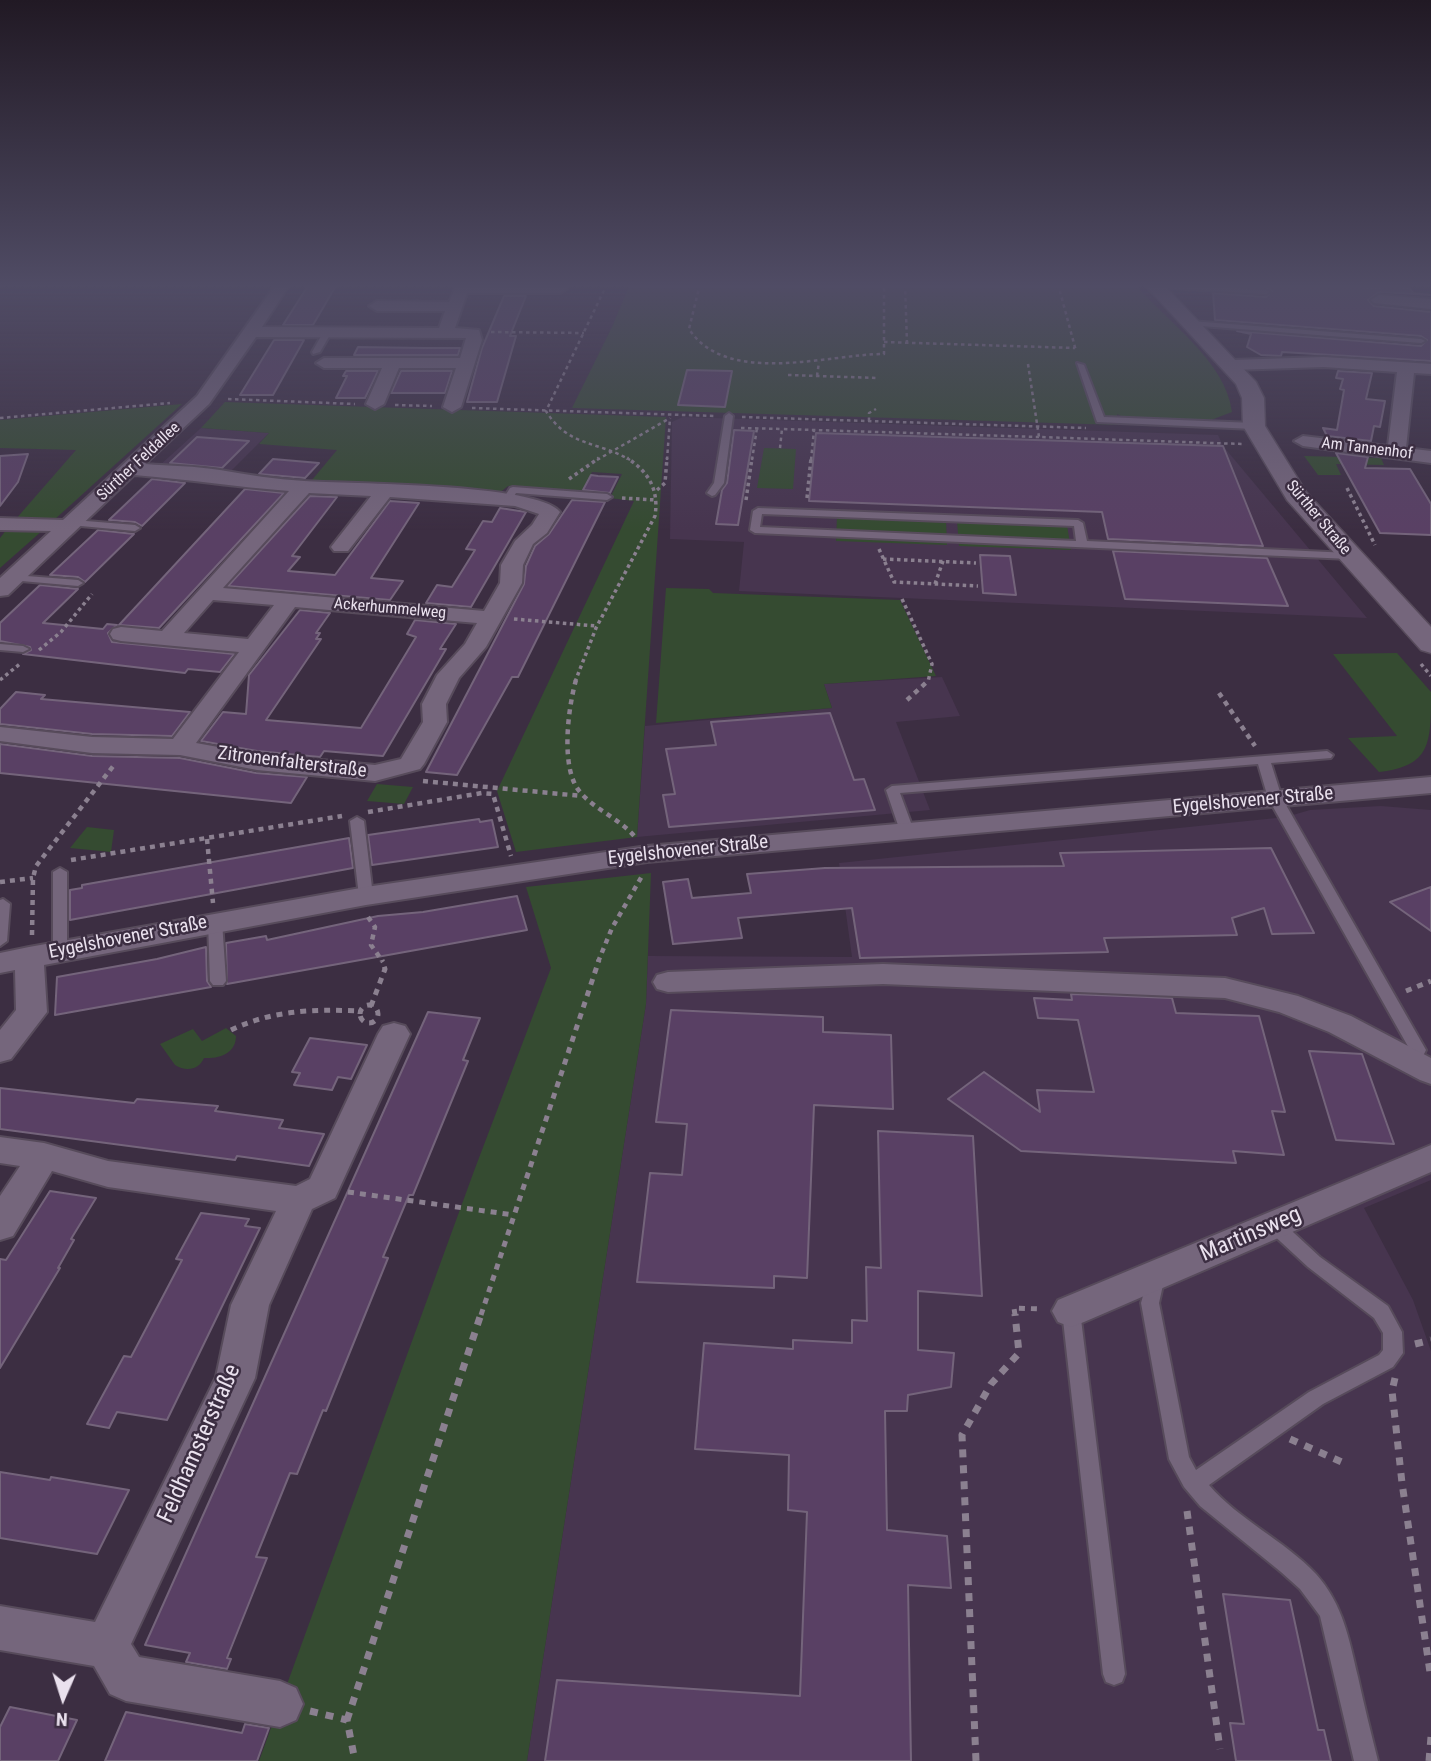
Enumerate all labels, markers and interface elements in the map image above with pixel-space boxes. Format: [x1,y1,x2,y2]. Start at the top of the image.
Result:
street label: Sürther Feldallee [94,419,184,505]
street label: Am Tannenhof [1320,434,1414,464]
street label: Sürther Straße [1281,477,1355,559]
street label: Ackerhummelweg [333,595,447,623]
street label: Zitronenfalterstraße [216,743,368,783]
street label: Eygelshovener Straße [1172,783,1334,819]
street label: Eygelshovener Straße [607,831,769,871]
street label: Eygelshovener Straße [47,911,209,965]
street label: Martinsweg [1196,1201,1306,1269]
street label: Feldhamsterstraße [153,1361,247,1527]
north arrow [28,1663,98,1733]
text: N [55,1708,68,1731]

